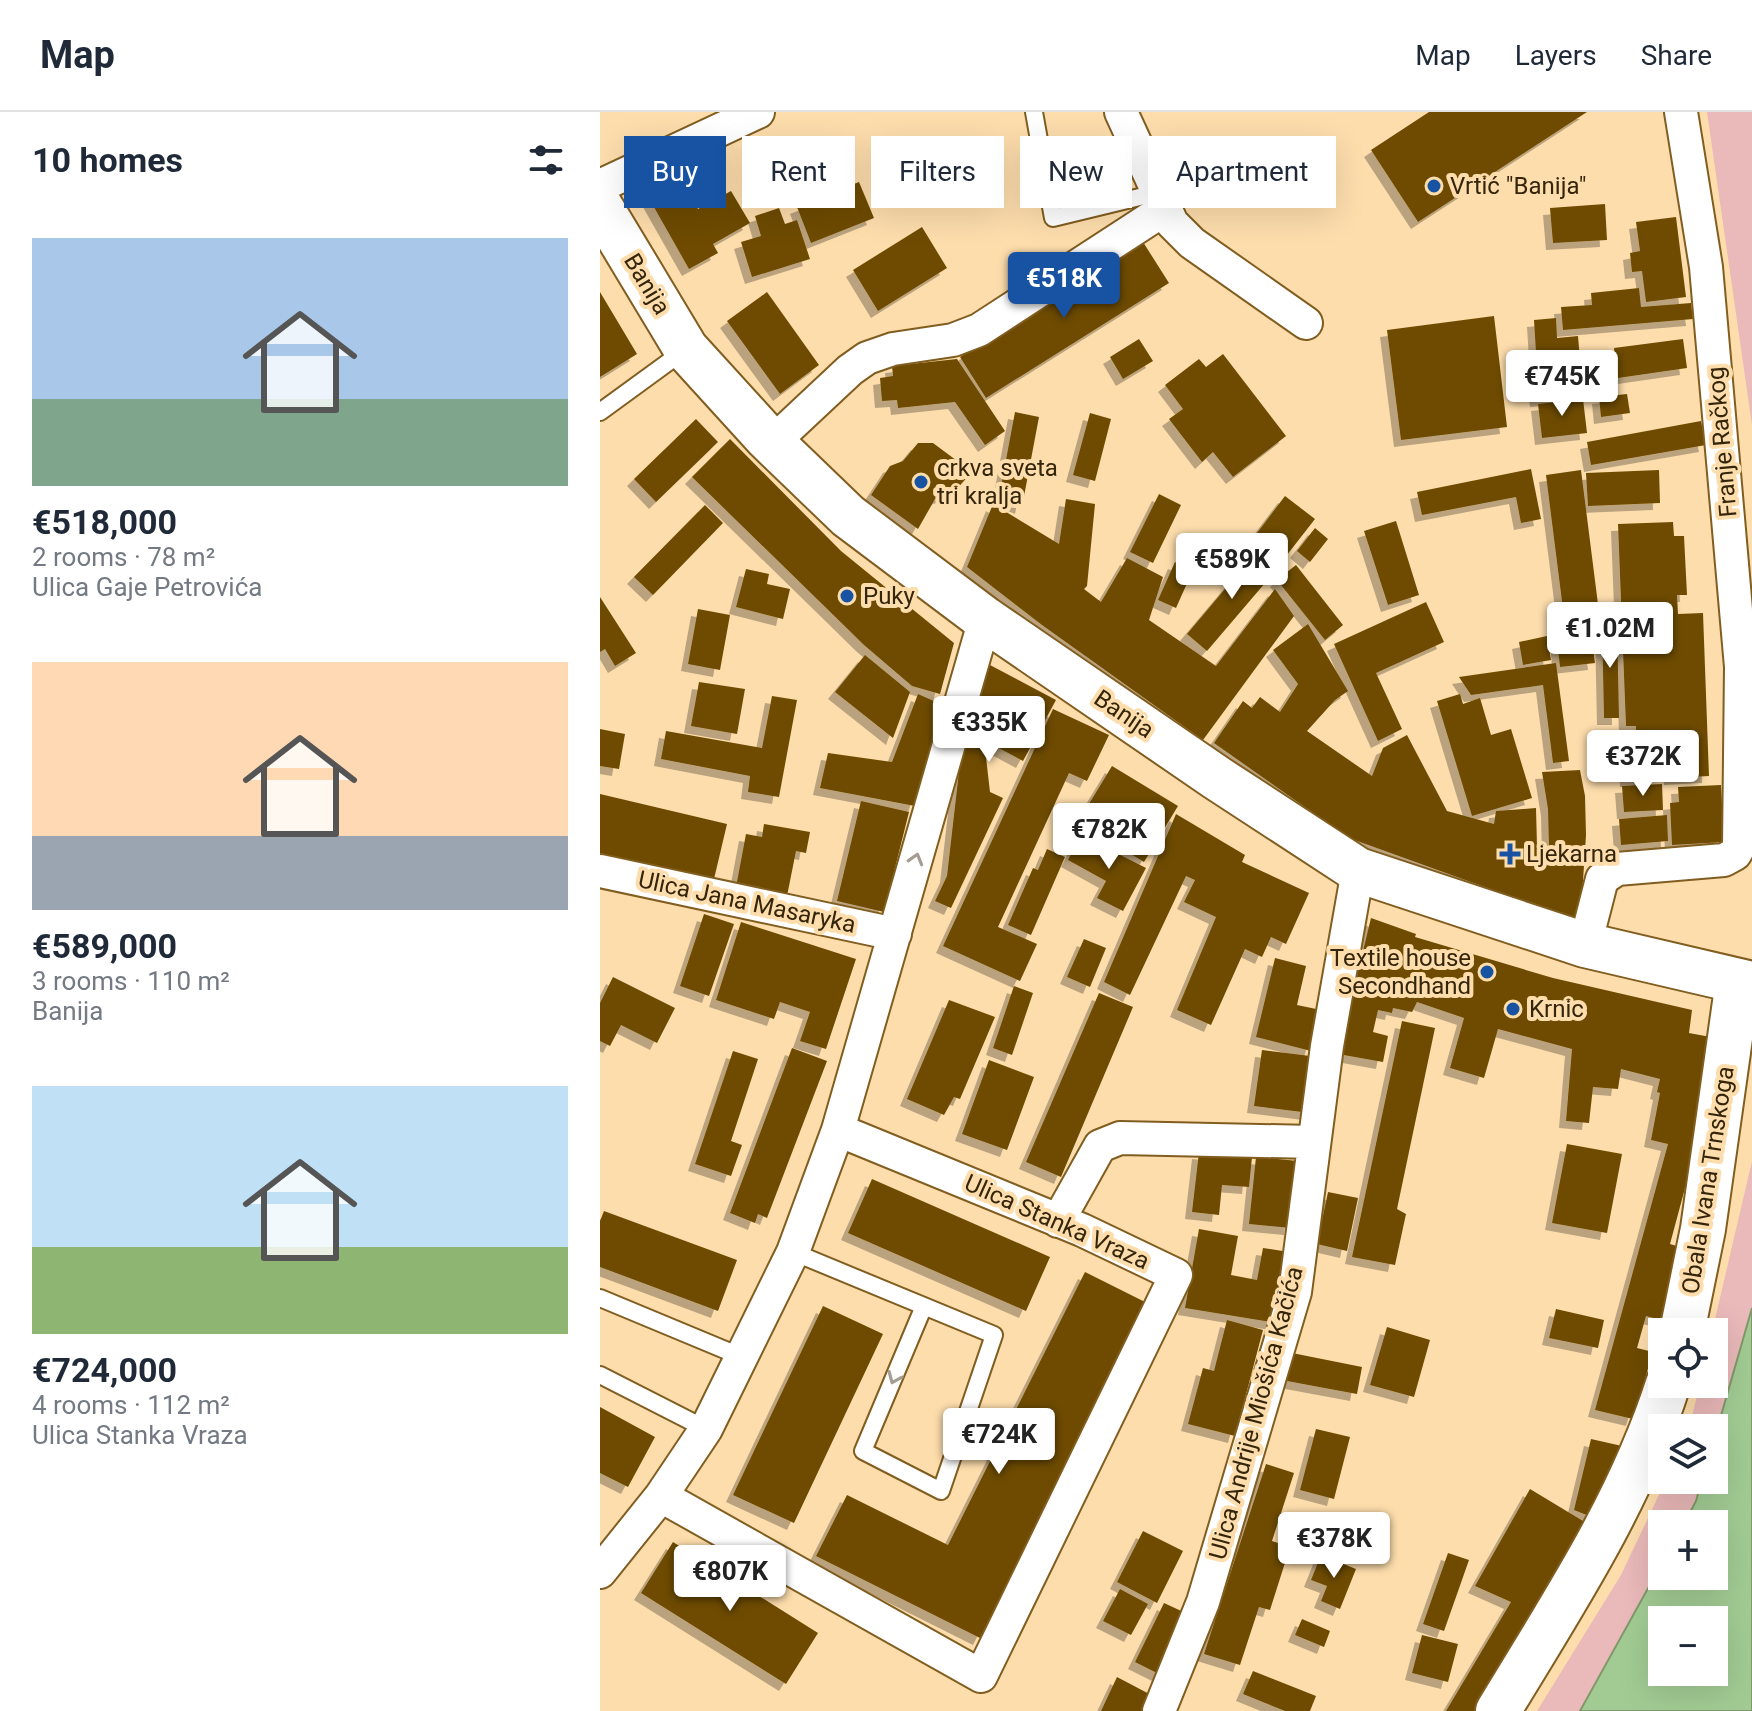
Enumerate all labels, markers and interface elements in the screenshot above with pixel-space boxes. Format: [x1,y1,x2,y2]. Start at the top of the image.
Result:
text: Map [40,33,115,77]
text: Map [1415,39,1471,72]
text: Layers [1515,39,1597,72]
text: Share [1641,39,1712,72]
chip: Buy [624,136,726,208]
chip: Rent [742,136,855,208]
chip: Filters [871,136,1004,208]
chip: New [1020,136,1132,208]
chip: Apartment [1148,136,1336,208]
icon: filters [524,138,568,182]
text: 10 homes [32,140,183,180]
place label: Vrtić "Banija" [1450,172,1586,200]
marker: Vrtić "Banija" [1425,177,1443,195]
street label: Banija [618,249,676,319]
pin: €518K [1008,252,1120,320]
text: €518K [1026,263,1102,293]
icon: home [228,290,372,434]
pin: €745K [1506,350,1618,418]
text: €745K [1524,361,1600,391]
street label: Franje Račkog [1701,366,1743,518]
place label: crkva sveta tri kralja [937,454,1058,510]
marker: crkva sveta tri kralja [912,473,930,491]
text: €518,000 [32,502,177,542]
pin: €589K [1176,533,1288,601]
text: 2 rooms · 78 m² [32,542,215,572]
text: €589K [1194,544,1270,574]
text: Ulica Gaje Petrovića [32,572,262,602]
place label: Puky [863,582,916,610]
marker: Puky [838,587,856,605]
pin: €1.02M [1545,602,1675,670]
text: €1.02M [1565,613,1655,643]
street label: Banija [1089,684,1159,744]
pin: €335K [933,696,1045,764]
text: €335K [951,707,1027,737]
icon: home [228,714,372,858]
pin: €372K [1587,730,1699,798]
text: €372K [1605,741,1681,771]
pin: €782K [1053,803,1165,871]
text: €782K [1071,814,1147,844]
place label: Ljekarna [1526,840,1617,868]
marker: Ljekarna [1501,845,1519,863]
one-way arrow [907,852,924,866]
street label: Ulica Jana Masaryka [636,865,858,939]
text: €589,000 [32,926,177,966]
place label: Textile house Secondhand [1330,944,1471,1000]
marker: Textile house Secondhand [1478,963,1496,981]
text: 3 rooms · 110 m² [32,966,230,996]
place label: Krnic [1529,995,1584,1023]
text: Banija [32,996,103,1026]
marker: Krnic [1504,1000,1522,1018]
street label: Obala Ivana Trnskoga [1676,1064,1740,1296]
icon: home [228,1138,372,1282]
street label: Ulica Stanka Vraza [960,1169,1154,1275]
street label: Ulica Andrije Miošića Kačića [1203,1263,1309,1563]
map controls [1648,1318,1728,1686]
button: locate [1648,1318,1728,1398]
text: €724,000 [32,1350,177,1390]
one-way arrow [887,1370,903,1384]
text: 4 rooms · 112 m² [32,1390,230,1420]
pin: €724K [943,1408,1055,1476]
button: layers [1648,1414,1728,1494]
text: €724K [961,1419,1037,1449]
text: Ulica Stanka Vraza [32,1420,248,1450]
button: + [1648,1510,1728,1590]
pin: €378K [1278,1512,1390,1580]
text: €378K [1296,1523,1372,1553]
pin: €807K [674,1545,786,1613]
text: €807K [692,1556,768,1586]
button: − [1648,1606,1728,1686]

